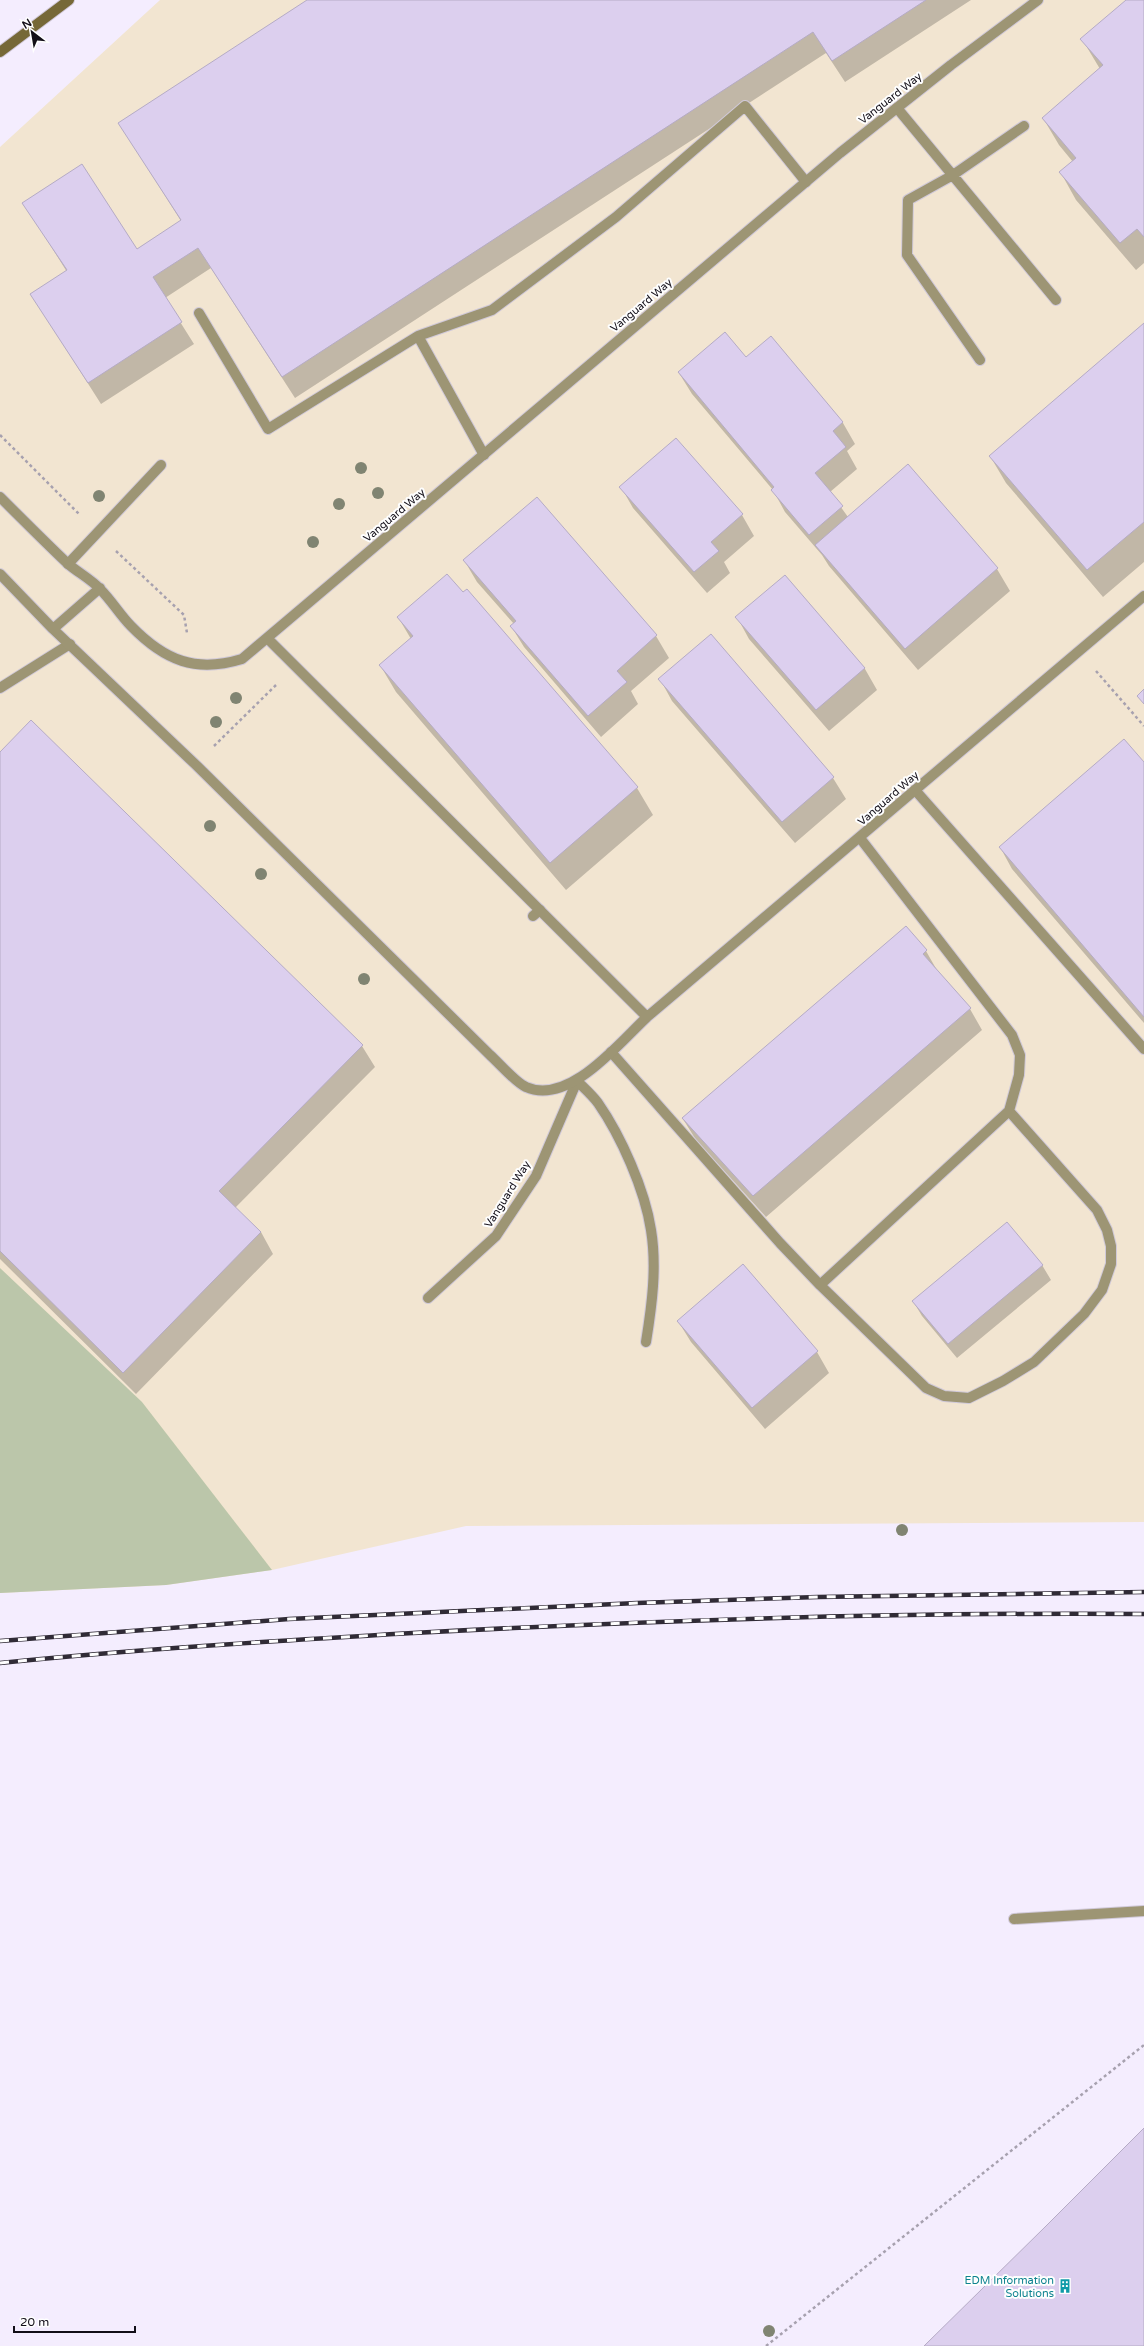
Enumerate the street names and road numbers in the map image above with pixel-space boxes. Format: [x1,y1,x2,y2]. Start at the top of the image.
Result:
street label: Vanguard Way [856,70,924,127]
street label: Vanguard Way [608,276,675,335]
street label: Vanguard Way [361,486,428,545]
street label: Vanguard Way [855,768,921,828]
street label: Vanguard Way [482,1158,533,1230]

